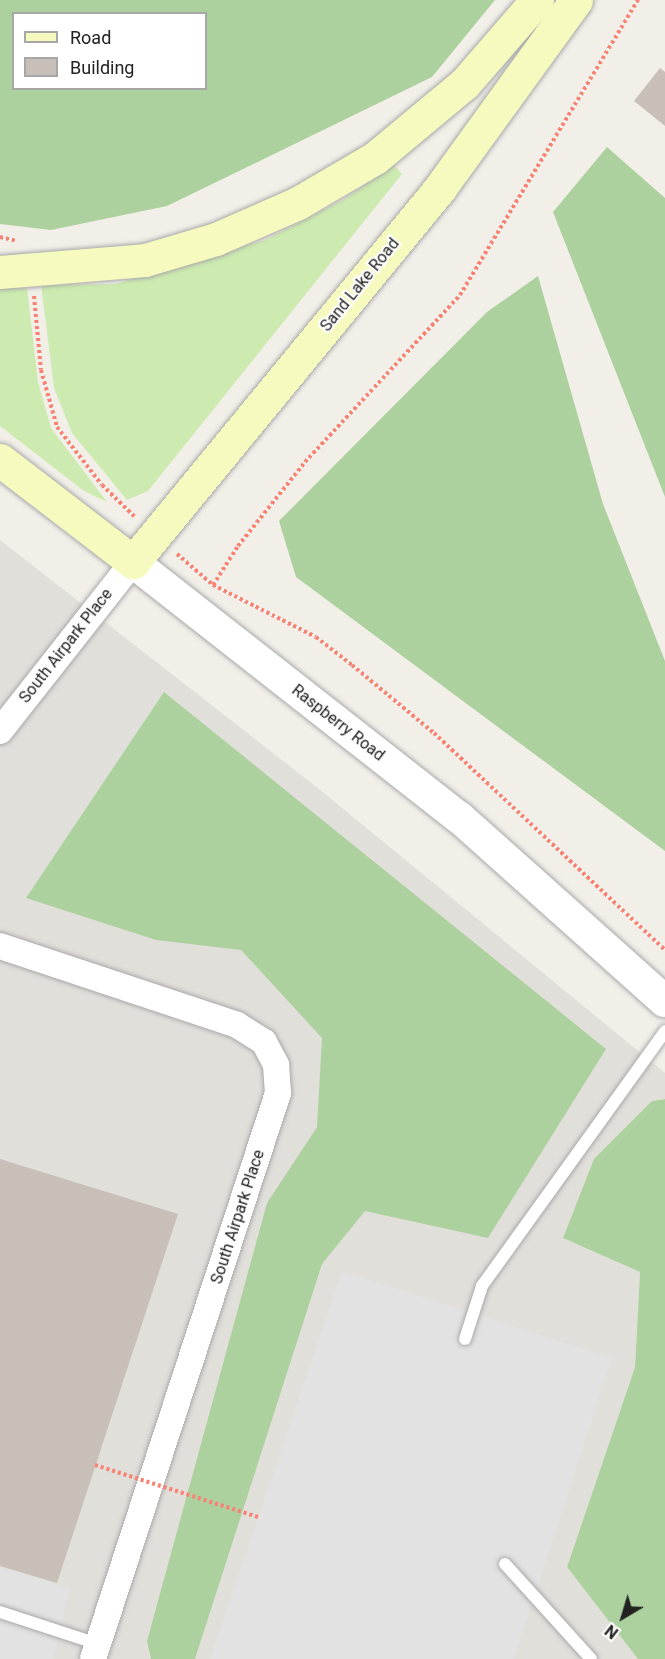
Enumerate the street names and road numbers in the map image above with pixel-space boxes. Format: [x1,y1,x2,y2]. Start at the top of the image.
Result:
street label: Sand Lake Road [317,234,403,336]
street label: South Airpark Place [15,585,117,707]
street label: Raspberry Road [288,681,388,765]
street label: South Airpark Place [207,1147,269,1287]

